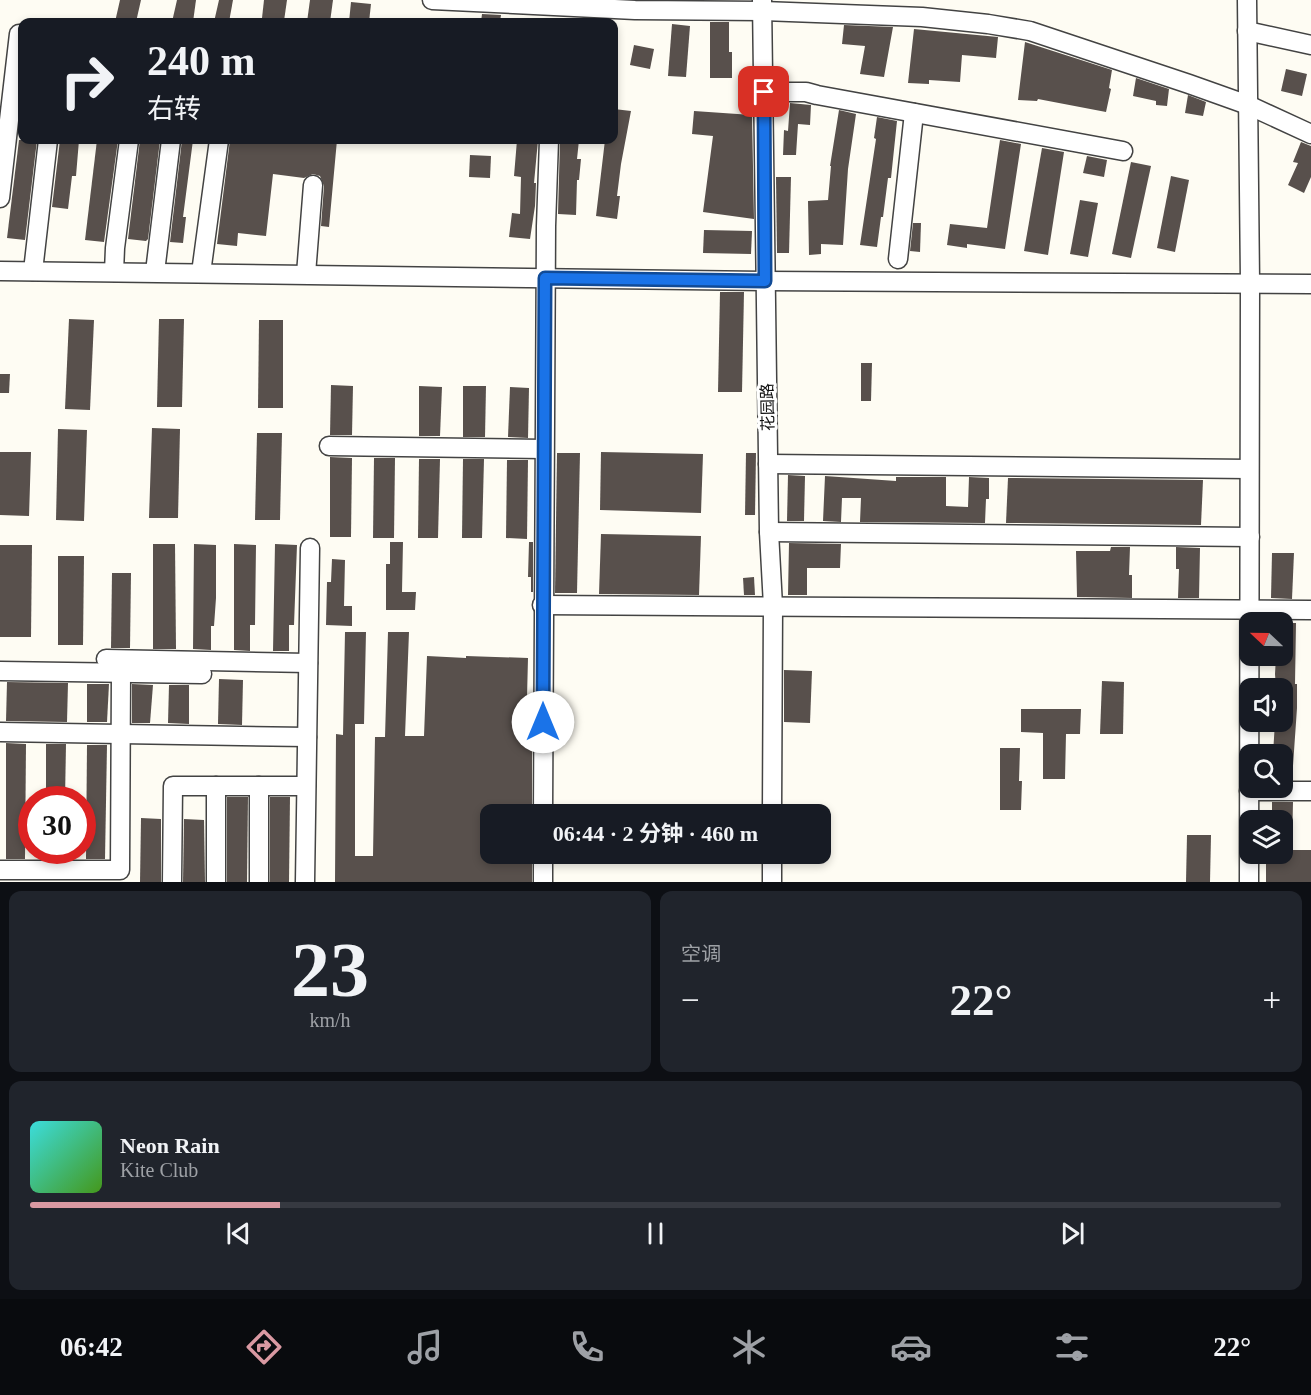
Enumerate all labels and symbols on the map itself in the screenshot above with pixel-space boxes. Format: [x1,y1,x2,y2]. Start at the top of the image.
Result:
pin [738,66,789,117]
street label: 花园路 [759,383,776,431]
north arrow [1239,612,1293,666]
position arrow [511,690,575,754]
speed limit sign: 30 [18,786,96,864]

